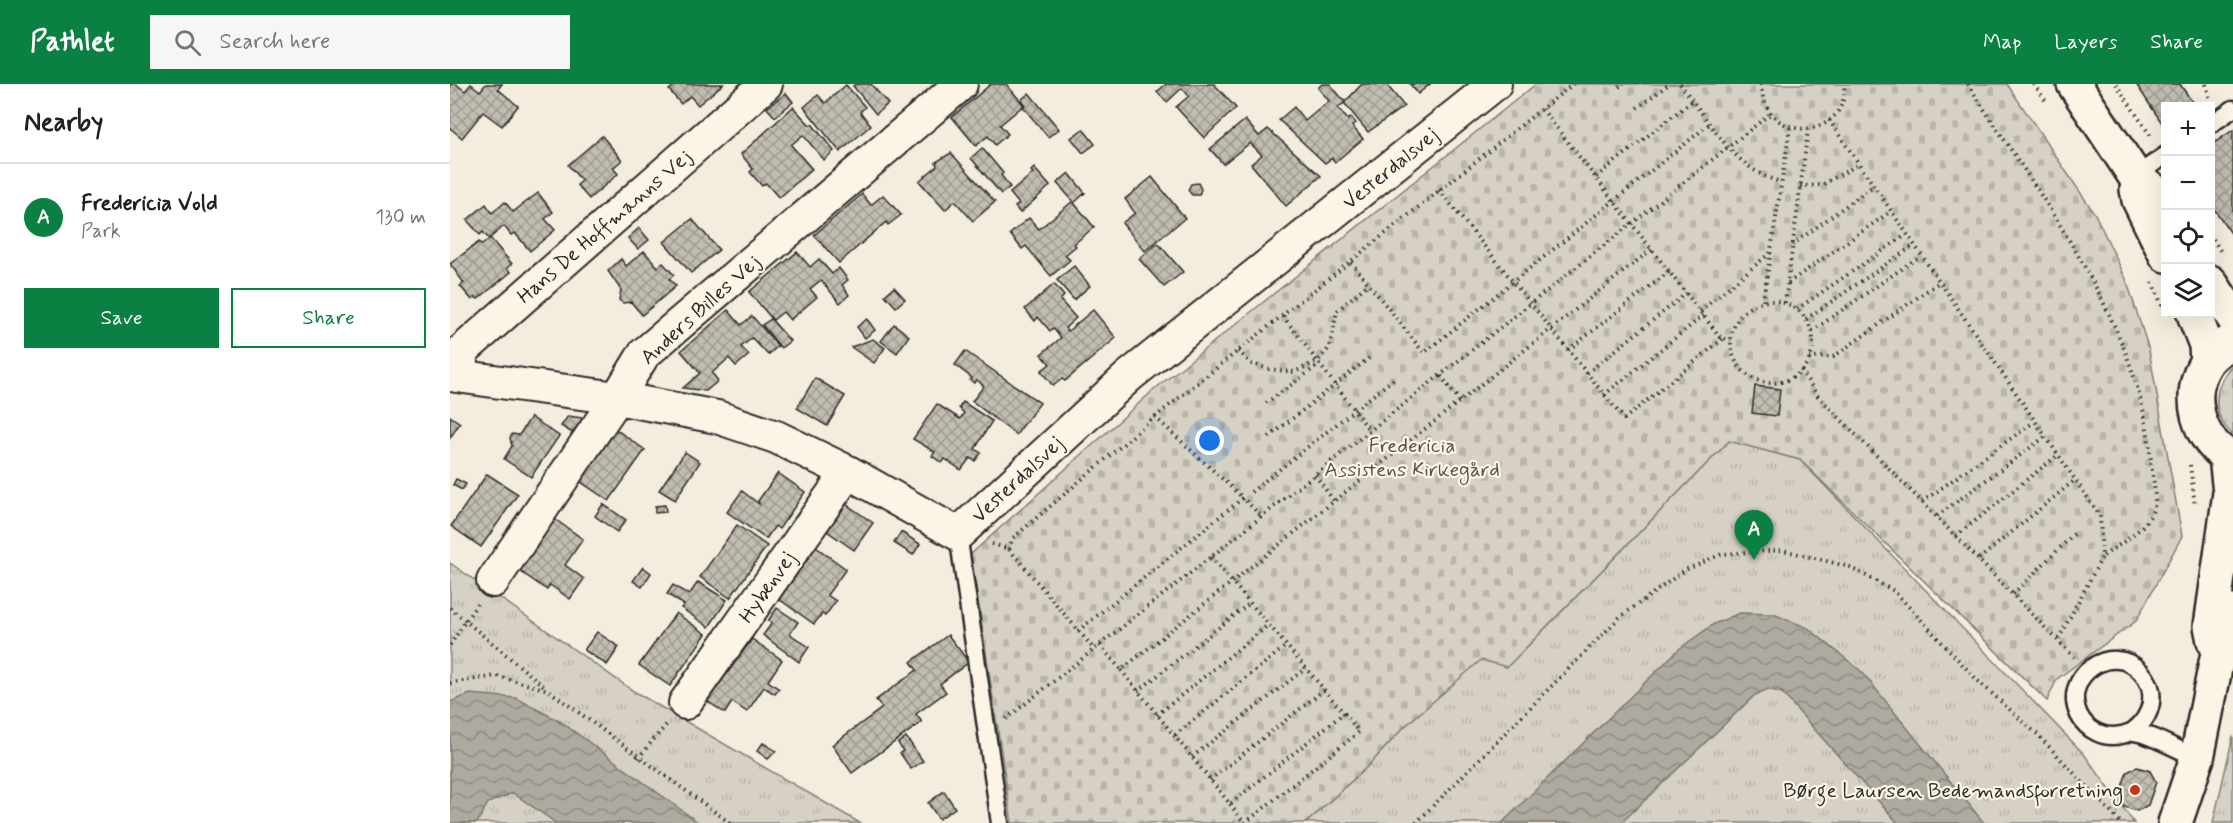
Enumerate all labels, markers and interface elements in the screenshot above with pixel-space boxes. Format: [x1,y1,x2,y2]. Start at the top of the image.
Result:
search box [150,15,570,69]
text: Pathlet [30,24,114,61]
icon: search [171,26,204,59]
text: Search here [219,28,330,56]
text: Map [1983,28,2021,56]
text: Layers [2054,28,2117,56]
text: Share [2150,28,2203,56]
map controls [2161,102,2215,318]
button: + [2161,102,2215,156]
text: Nearby [24,106,103,140]
street label: Vesterdalsvej [1337,121,1445,216]
street label: Hans De Hoffmanns Vej [511,143,698,311]
button: − [2161,156,2215,210]
text: Fredericia Vold [81,190,218,218]
text: A [37,204,50,231]
text: 130 m [375,204,426,231]
button: locate [2161,210,2215,264]
text: Park [81,218,121,245]
street label: Anders Billes Vej [635,248,767,371]
button: layers [2161,264,2215,318]
button: Save [24,288,219,348]
button: Share [231,288,426,348]
your location [1195,426,1224,455]
street label: Vesterdalsvej [966,430,1070,530]
park label: Fredericia Assistens Kirkegård [1324,432,1500,485]
pin: A [1734,510,1774,560]
street label: Hybenvej [733,546,803,629]
place label: Børge Laursen Bedemandsforretning [1783,777,2123,807]
marker: Børge Laursen Bedemandsforretning [2128,783,2142,797]

